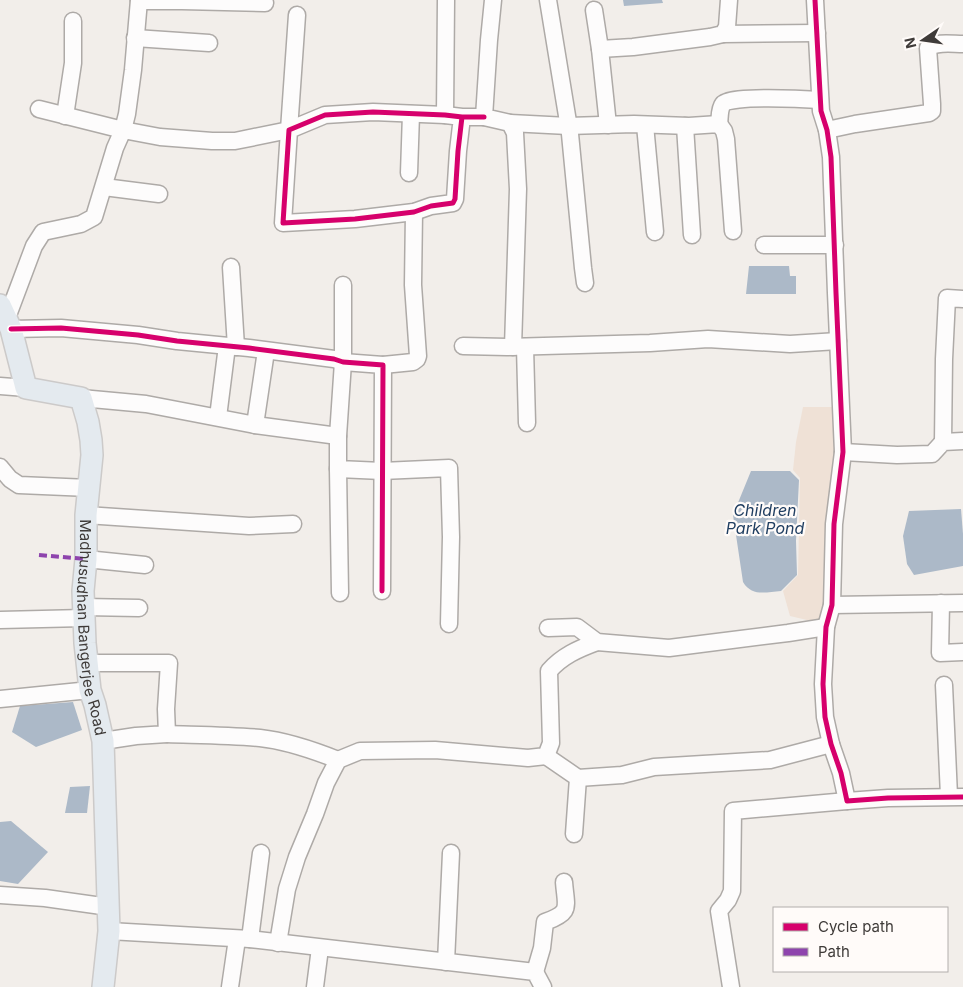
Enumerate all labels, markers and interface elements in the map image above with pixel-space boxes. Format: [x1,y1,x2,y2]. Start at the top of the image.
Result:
north arrow [898,15,948,65]
text: N [900,36,919,50]
water label: Children Park Pond [726,500,804,538]
street label: Madhusudhan Bangerjee Road [73,519,111,737]
legend [773,907,948,972]
text: Cycle path [818,917,894,936]
text: Path [818,942,850,961]

